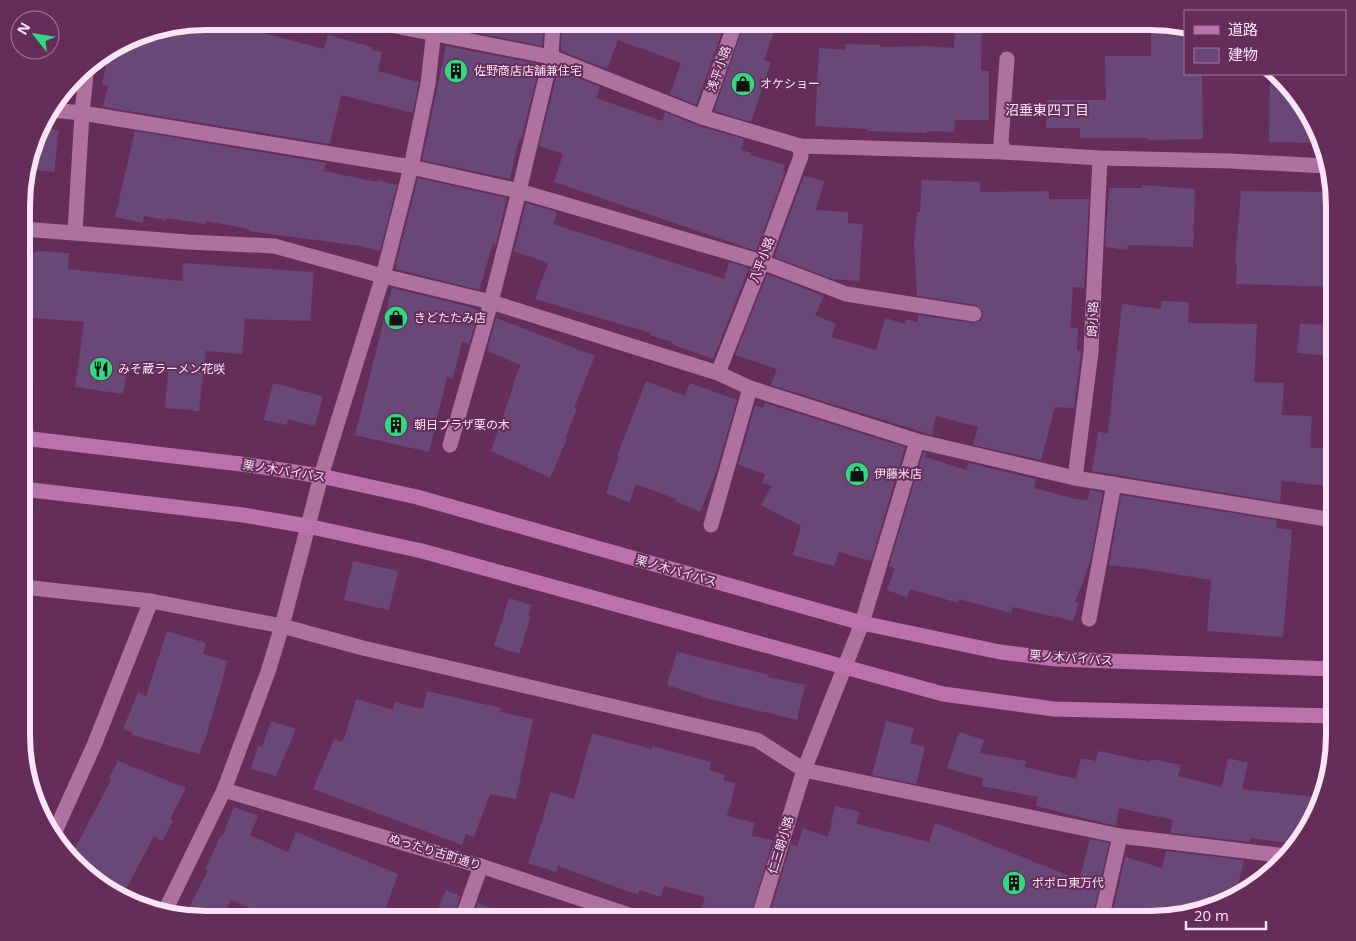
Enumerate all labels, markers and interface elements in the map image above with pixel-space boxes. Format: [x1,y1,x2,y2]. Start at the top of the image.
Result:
north arrow [10,10,60,60]
legend [1184,10,1346,75]
text: N [12,19,34,38]
text: 道路 [1228,19,1258,39]
street label: 浅平小路 [702,43,735,94]
text: 建物 [1228,44,1258,64]
building icon: 佐野商店店舗兼住宅 [443,58,469,84]
place label: 佐野商店店舗兼住宅 [474,62,582,79]
shop icon: オケショー [730,71,756,97]
place label: オケショー [760,75,820,92]
district label: 沼垂東四丁目 [1005,100,1089,119]
street label: 八平小路 [745,234,778,285]
street label: 朗小路 [1083,301,1102,337]
shop icon: きどたたみ店 [383,305,409,331]
place label: きどたたみ店 [414,309,486,326]
restaurant icon: みそ蔵ラーメン花咲 [88,356,114,382]
place label: みそ蔵ラーメン花咲 [118,360,226,377]
building icon: 朝日プラザ栗の木 [383,412,409,438]
place label: 朝日プラザ栗の木 [414,416,510,433]
street label: 栗ノ木バイパス [241,456,327,485]
shop icon: 伊藤米店 [844,461,870,487]
place label: 伊藤米店 [874,465,922,482]
street label: 栗ノ木バイパス [634,551,719,590]
street label: 栗ノ木バイパス [1029,646,1113,669]
street label: 仁三朗小路 [764,814,797,876]
street label: ぬったり古町通り [387,829,484,874]
building icon: ポポロ東万代 [1001,870,1027,896]
place label: ポポロ東万代 [1032,874,1104,891]
scale bar [1186,898,1266,930]
text: 20 m [1194,905,1229,925]

